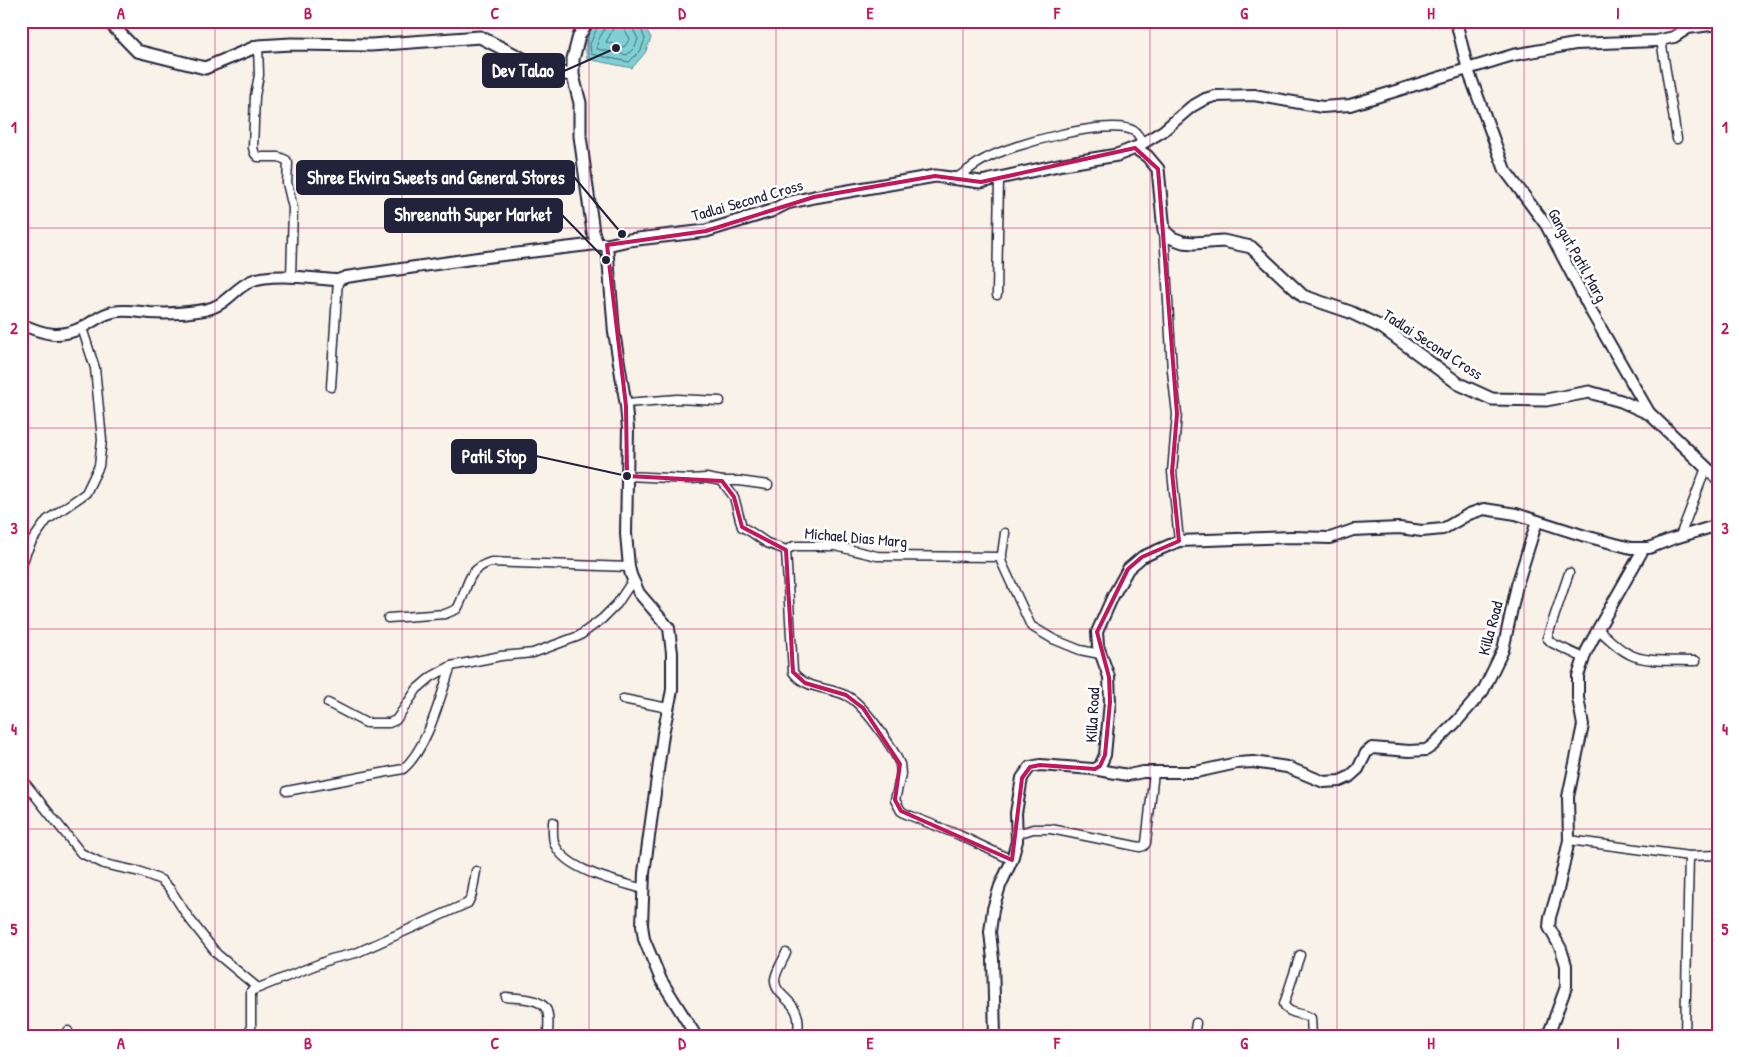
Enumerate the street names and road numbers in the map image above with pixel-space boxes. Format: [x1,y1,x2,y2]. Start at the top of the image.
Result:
street label: Tadlai Second Cross [689,174,805,226]
street label: Gangut Patil Marg [1543,204,1613,306]
street label: Tadlai Second Cross [1379,303,1487,385]
street label: Michael Dias Marg [804,522,908,552]
street label: Killa Road [1472,599,1508,657]
street label: Killa Road [1080,687,1104,743]

